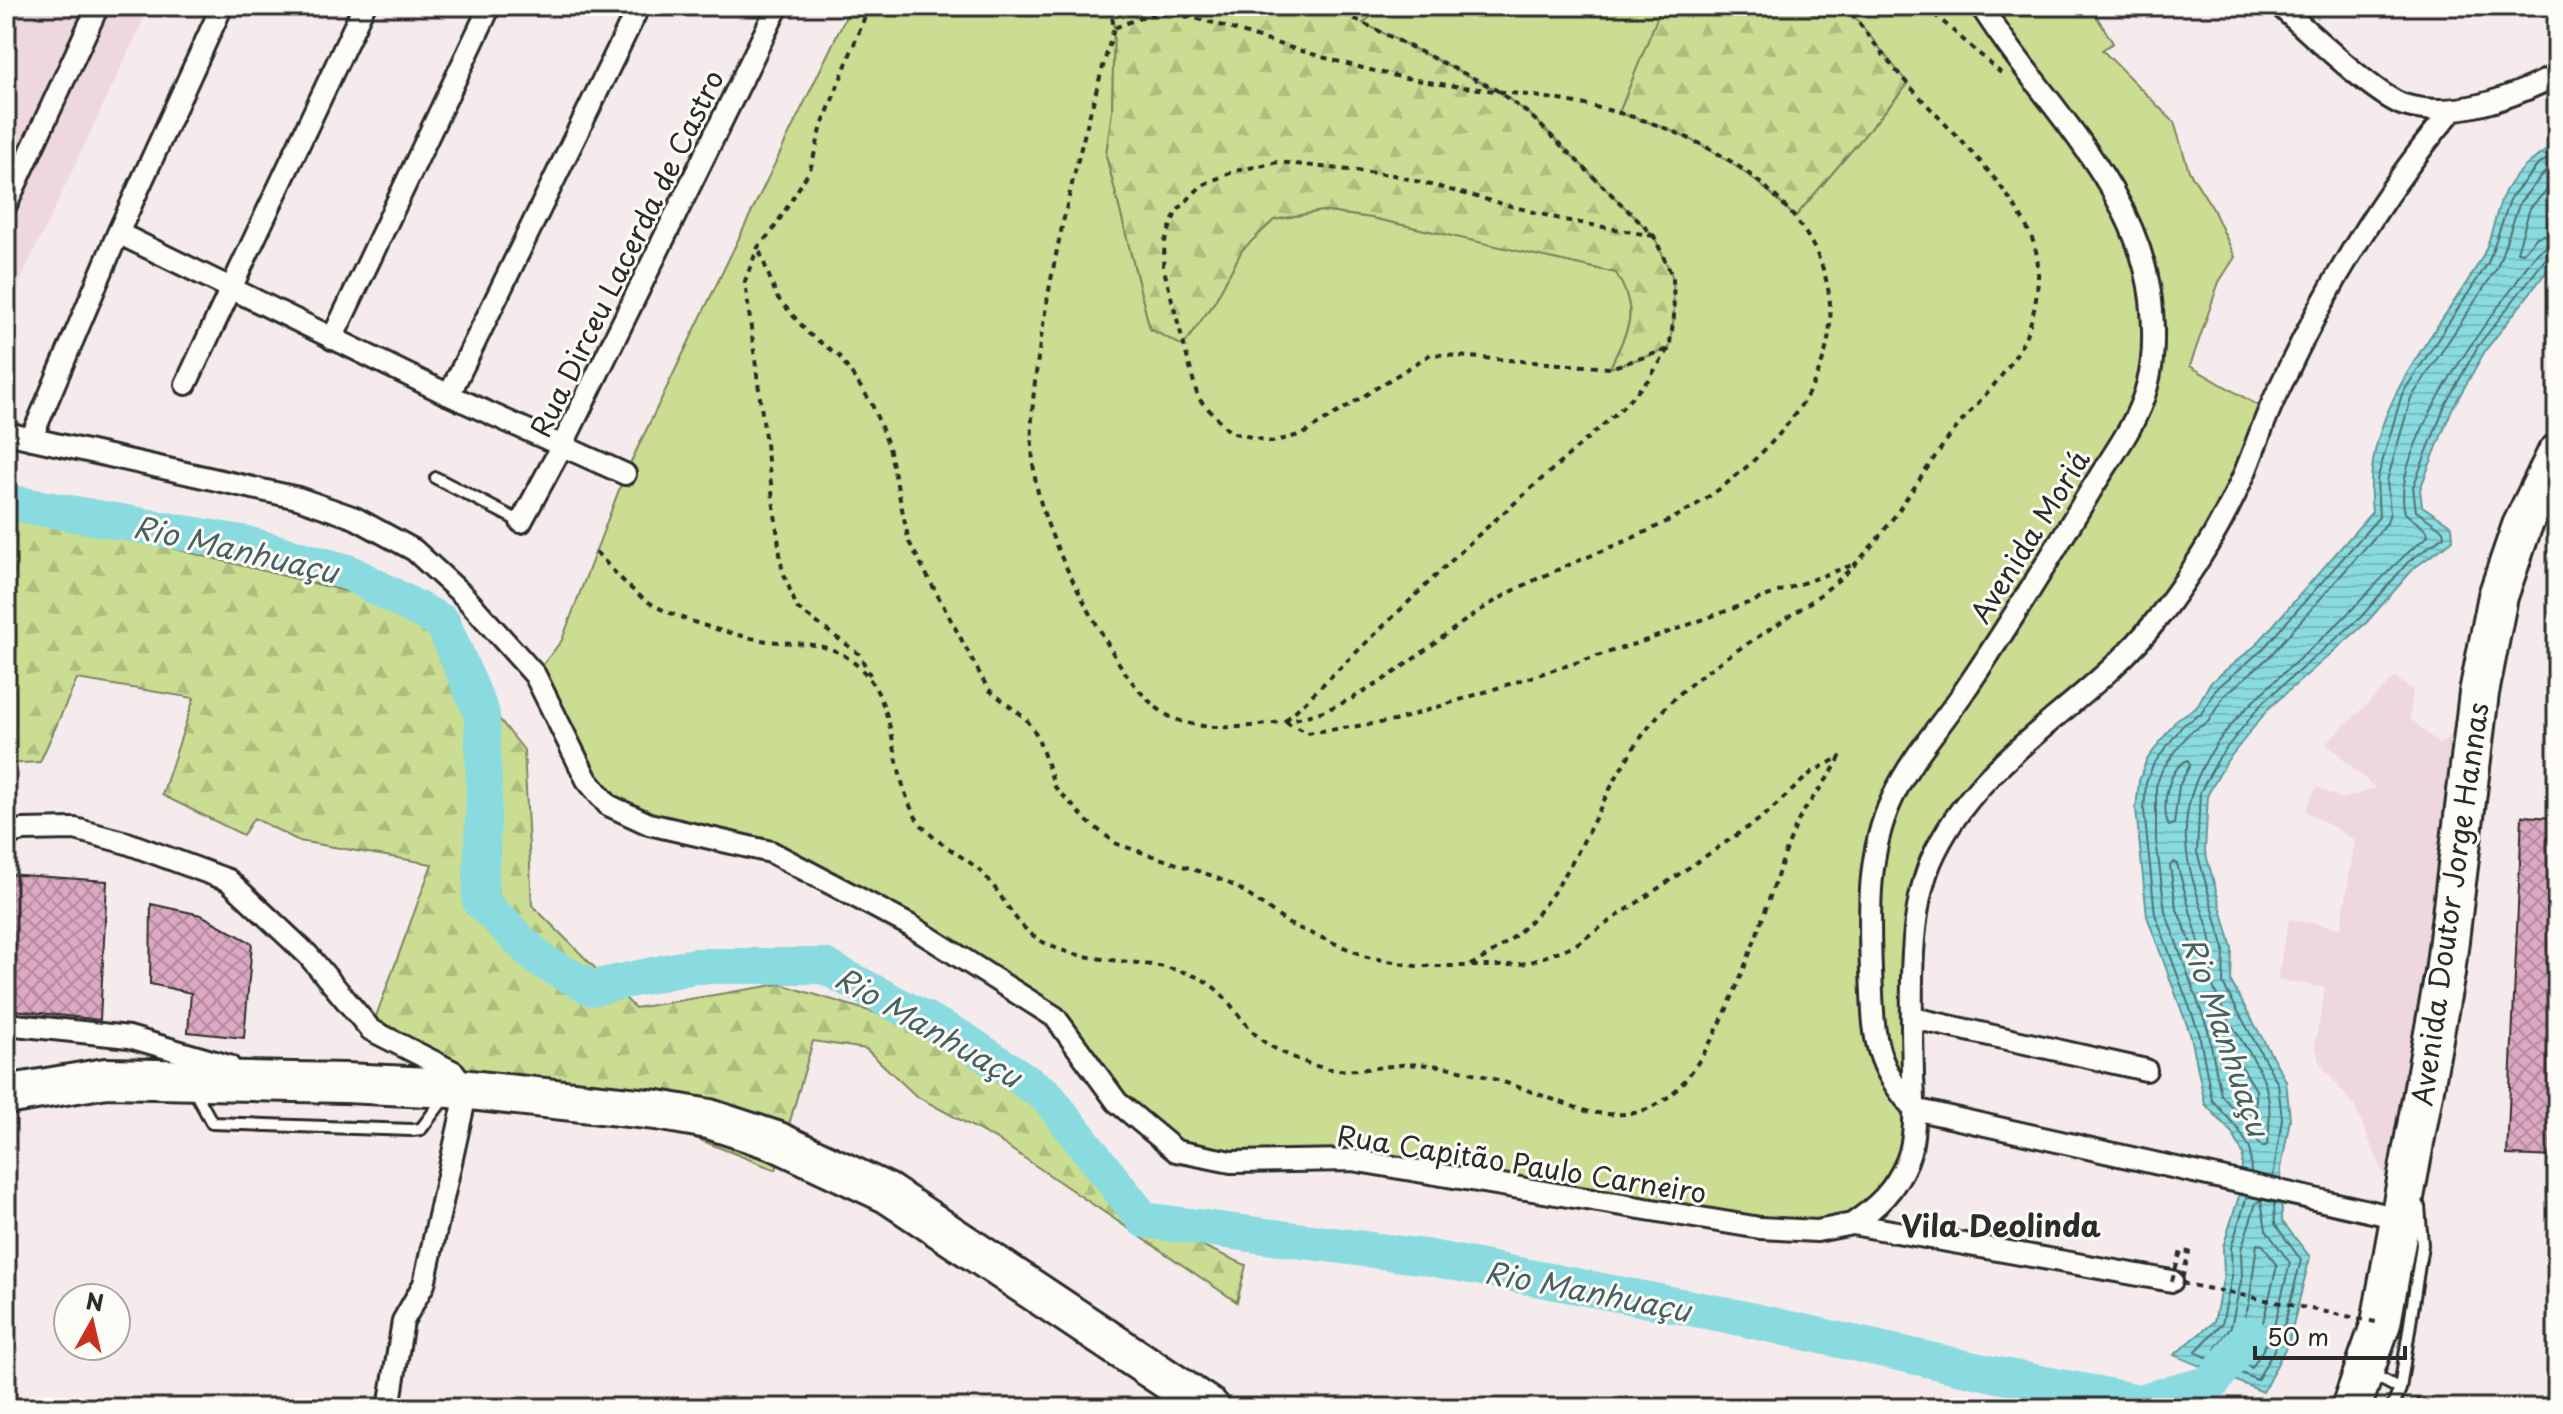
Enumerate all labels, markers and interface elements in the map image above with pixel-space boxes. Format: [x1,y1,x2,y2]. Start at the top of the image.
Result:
street label: Rua Dirceu Lacerda de Castro [518,62,734,444]
street label: Avenida Moriá [1958,441,2100,631]
water label: Rio Manhuaçu [129,503,345,594]
street label: Avenida Doutor Jorge Hannas [2399,699,2499,1109]
water label: Rio Manhuaçu [2172,930,2283,1144]
water label: Rio Manhuaçu [828,954,1033,1099]
street label: Rua Capitão Paulo Carneiro [1334,1113,1710,1213]
district label: Vila Deolinda [1901,1202,2101,1247]
water label: Rio Manhuaçu [1481,1248,1697,1332]
north arrow [52,1282,132,1362]
text: N [84,1283,106,1318]
scale bar [2255,1310,2405,1360]
text: 50 m [2267,1318,2329,1354]

